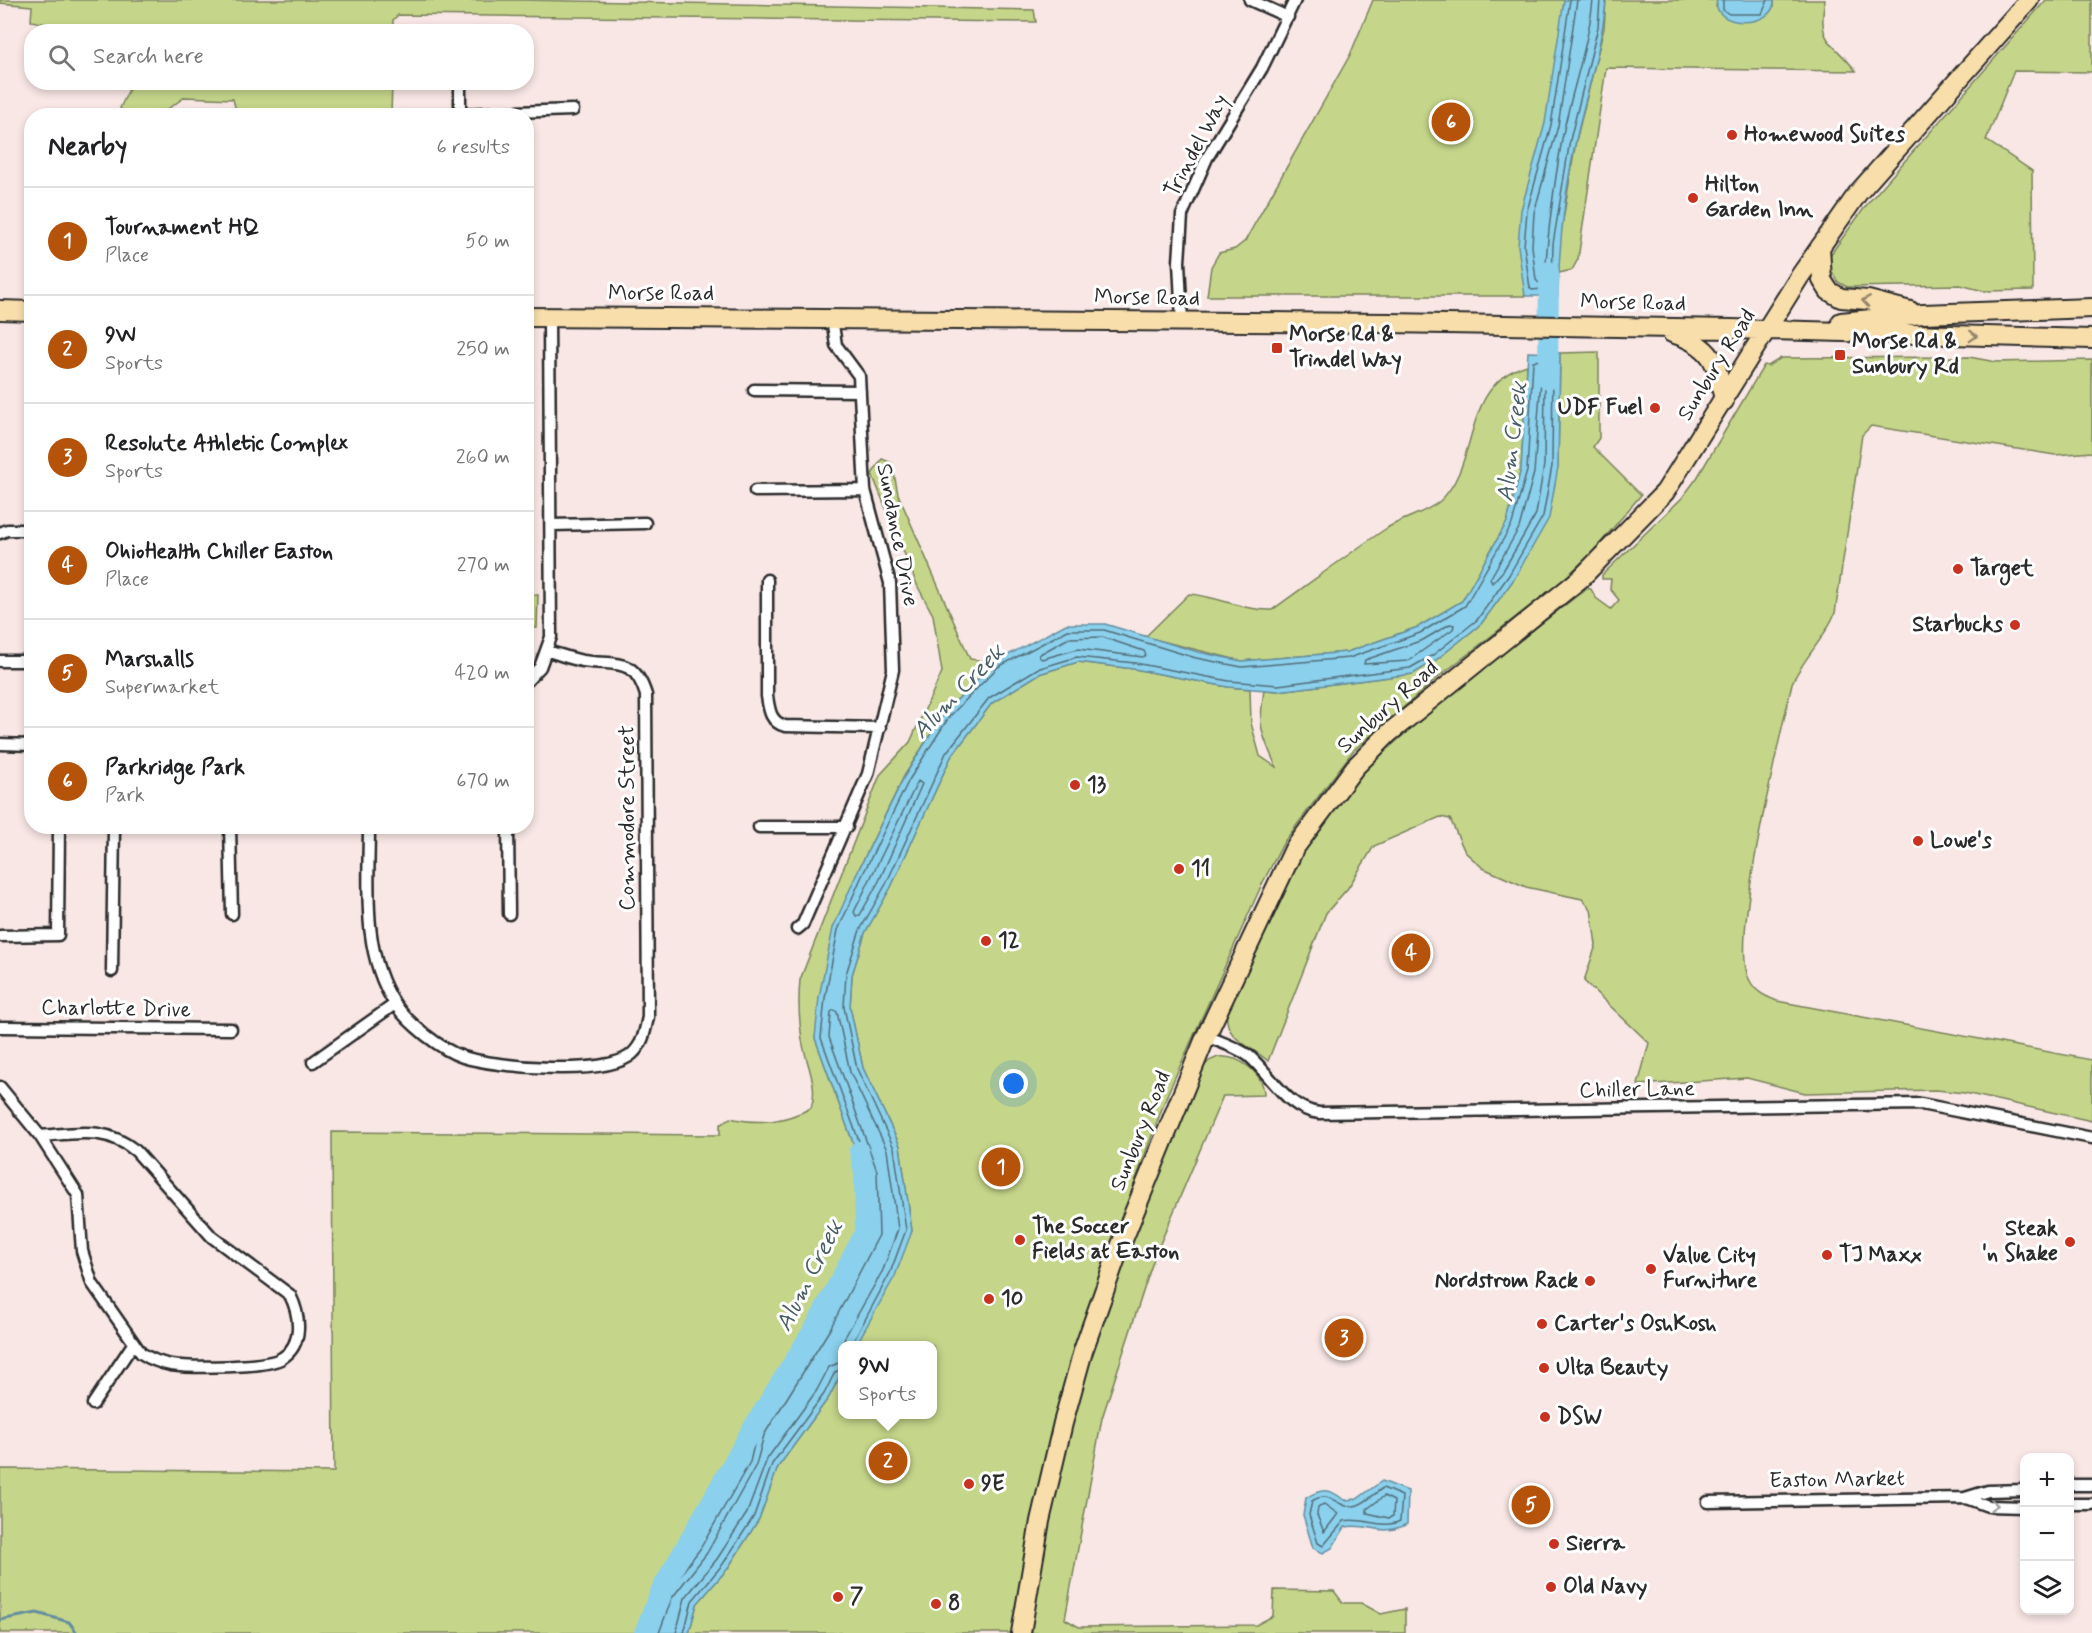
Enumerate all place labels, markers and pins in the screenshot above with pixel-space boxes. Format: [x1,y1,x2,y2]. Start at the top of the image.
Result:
pin: 6 [1432,100,1470,144]
place label: Homewood Suites [1744,121,1905,149]
marker: Homewood Suites [1725,128,1739,142]
place label: Hilton Garden Inn [1705,171,1814,224]
marker: Hilton Garden Inn [1686,191,1700,205]
place label: Morse Rd & Trindel Way [1289,321,1402,375]
place label: Morse Rd & Sunbury Rd [1852,328,1959,381]
marker: Morse Rd & Trindel Way [1270,341,1284,355]
marker: Morse Rd & Sunbury Rd [1833,348,1847,362]
place label: UDF Fuel [1558,394,1643,422]
marker: UDF Fuel [1648,401,1662,415]
place label: Target [1970,555,2035,586]
marker: Target [1951,562,1965,576]
place label: Starbucks [1912,611,2003,639]
marker: Starbucks [2008,618,2022,632]
place label: 13 [1087,771,1107,799]
marker: 13 [1068,778,1082,792]
place label: Lowe's [1930,827,1992,855]
marker: Lowe's [1911,834,1925,848]
place label: 11 [1191,855,1210,883]
marker: 11 [1172,862,1186,876]
place label: 12 [998,927,1019,955]
pin: 4 [1392,930,1430,976]
marker: 12 [979,934,993,948]
pin: 1 [982,1144,1020,1190]
place label: The Soccer Fields at Easton [1032,1213,1179,1266]
place label: Steak 'n Shake [1982,1215,2058,1268]
marker: The Soccer Fields at Easton [1013,1233,1027,1247]
marker: Steak 'n Shake [2063,1235,2077,1249]
place label: TJ Maxx [1839,1241,1922,1269]
place label: Value City Furniture [1663,1242,1758,1295]
marker: TJ Maxx [1820,1248,1834,1262]
marker: Value City Furniture [1644,1262,1658,1276]
place label: Nordstrom Rack [1435,1267,1578,1295]
marker: Nordstrom Rack [1583,1274,1597,1288]
place label: 10 [1001,1285,1023,1313]
marker: 10 [982,1292,996,1306]
place label: Carter's OshKosh [1554,1310,1717,1338]
pin: 3 [1324,1316,1364,1360]
marker: Carter's OshKosh [1535,1317,1549,1331]
place label: Ulta Beauty [1556,1354,1668,1382]
marker: Ulta Beauty [1537,1361,1551,1375]
place label: DSW [1557,1403,1602,1431]
marker: DSW [1538,1410,1552,1424]
pin: 2 [868,1438,908,1484]
place label: 9E [981,1470,1005,1498]
marker: 9E [962,1477,976,1491]
pin: 5 [1512,1482,1550,1528]
place label: Sierra [1566,1530,1626,1558]
marker: Sierra [1547,1537,1561,1551]
place label: Old Navy [1563,1573,1647,1601]
marker: Old Navy [1544,1580,1558,1594]
place label: 7 [850,1583,864,1611]
marker: 7 [831,1590,845,1604]
place label: 8 [948,1590,960,1618]
marker: 8 [929,1597,943,1611]

